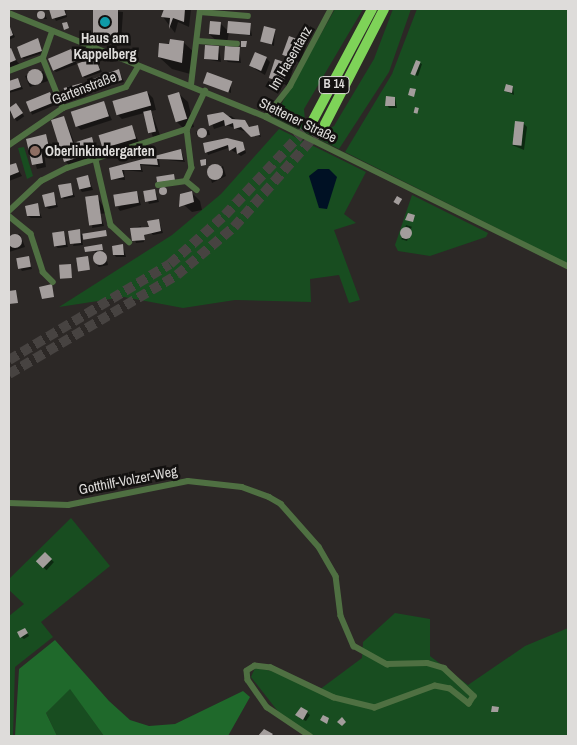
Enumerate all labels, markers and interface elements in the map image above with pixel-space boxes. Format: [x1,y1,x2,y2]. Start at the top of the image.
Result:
marker: Haus am Kappelberg [99,16,111,28]
street label: Im Hasentanz [265,23,315,93]
place label: Haus am Kappelberg [73,30,137,62]
street label: Gartenstraße [49,68,119,108]
road number: B 14 [318,76,350,94]
street label: Stettener Straße [256,94,340,146]
place label: Oberlinkindergarten [45,143,155,159]
marker: Oberlinkindergarten [29,145,41,157]
street label: Gotthilf-Volzer-Weg [77,462,179,498]

